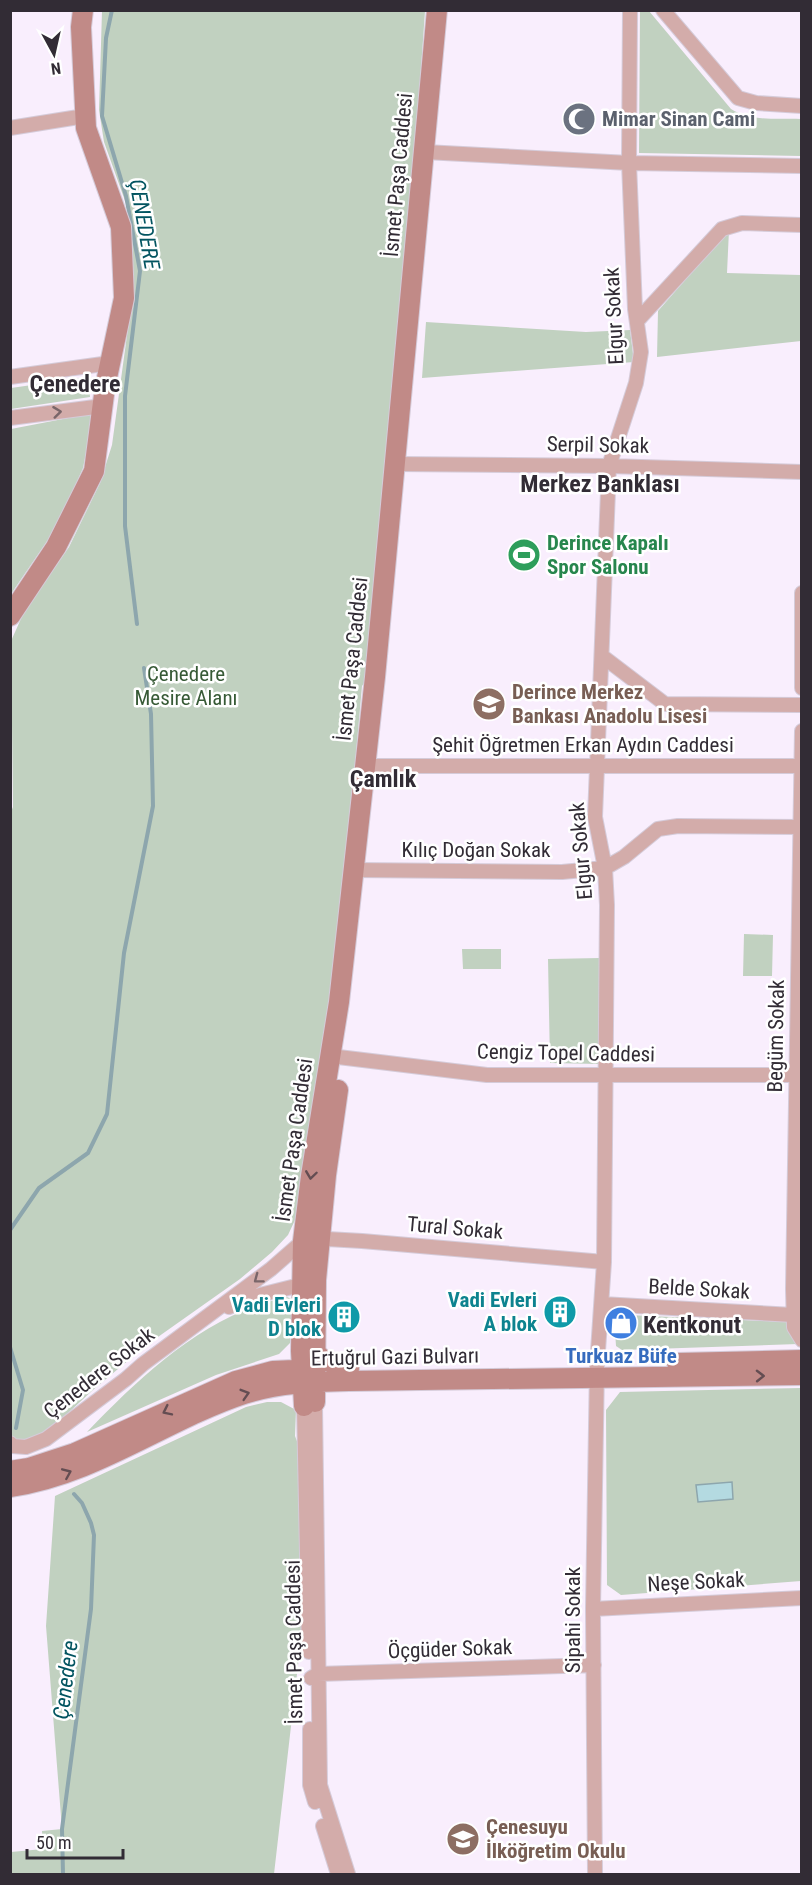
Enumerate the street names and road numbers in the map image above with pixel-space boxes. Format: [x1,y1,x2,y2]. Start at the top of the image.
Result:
street label: İsmet Paşa Caddesi [379,92,417,258]
street label: Elgur Sokak [599,266,629,365]
street label: Serpil Sokak [547,432,650,458]
street label: İsmet Paşa Caddesi [331,576,373,742]
street label: Şehit Öğretmen Erkan Aydın Caddesi [432,733,734,757]
street label: Elgur Sokak [565,801,597,901]
street label: Kılıç Doğan Sokak [401,838,551,862]
street label: Begüm Sokak [763,979,789,1093]
street label: Cengiz Topel Caddesi [477,1039,655,1067]
street label: İsmet Paşa Caddesi [271,1057,317,1223]
street label: Tural Sokak [406,1212,504,1244]
street label: Belde Sokak [648,1274,751,1304]
street label: Çenedere Sokak [39,1322,159,1423]
street label: Ertuğrul Gazi Bulvarı [311,1344,479,1370]
street label: İsmet Paşa Caddesi [281,1559,307,1725]
street label: Sipahi Sokak [561,1566,585,1673]
street label: Neşe Sokak [647,1567,746,1597]
street label: Öçgüder Sokak [387,1635,513,1663]

